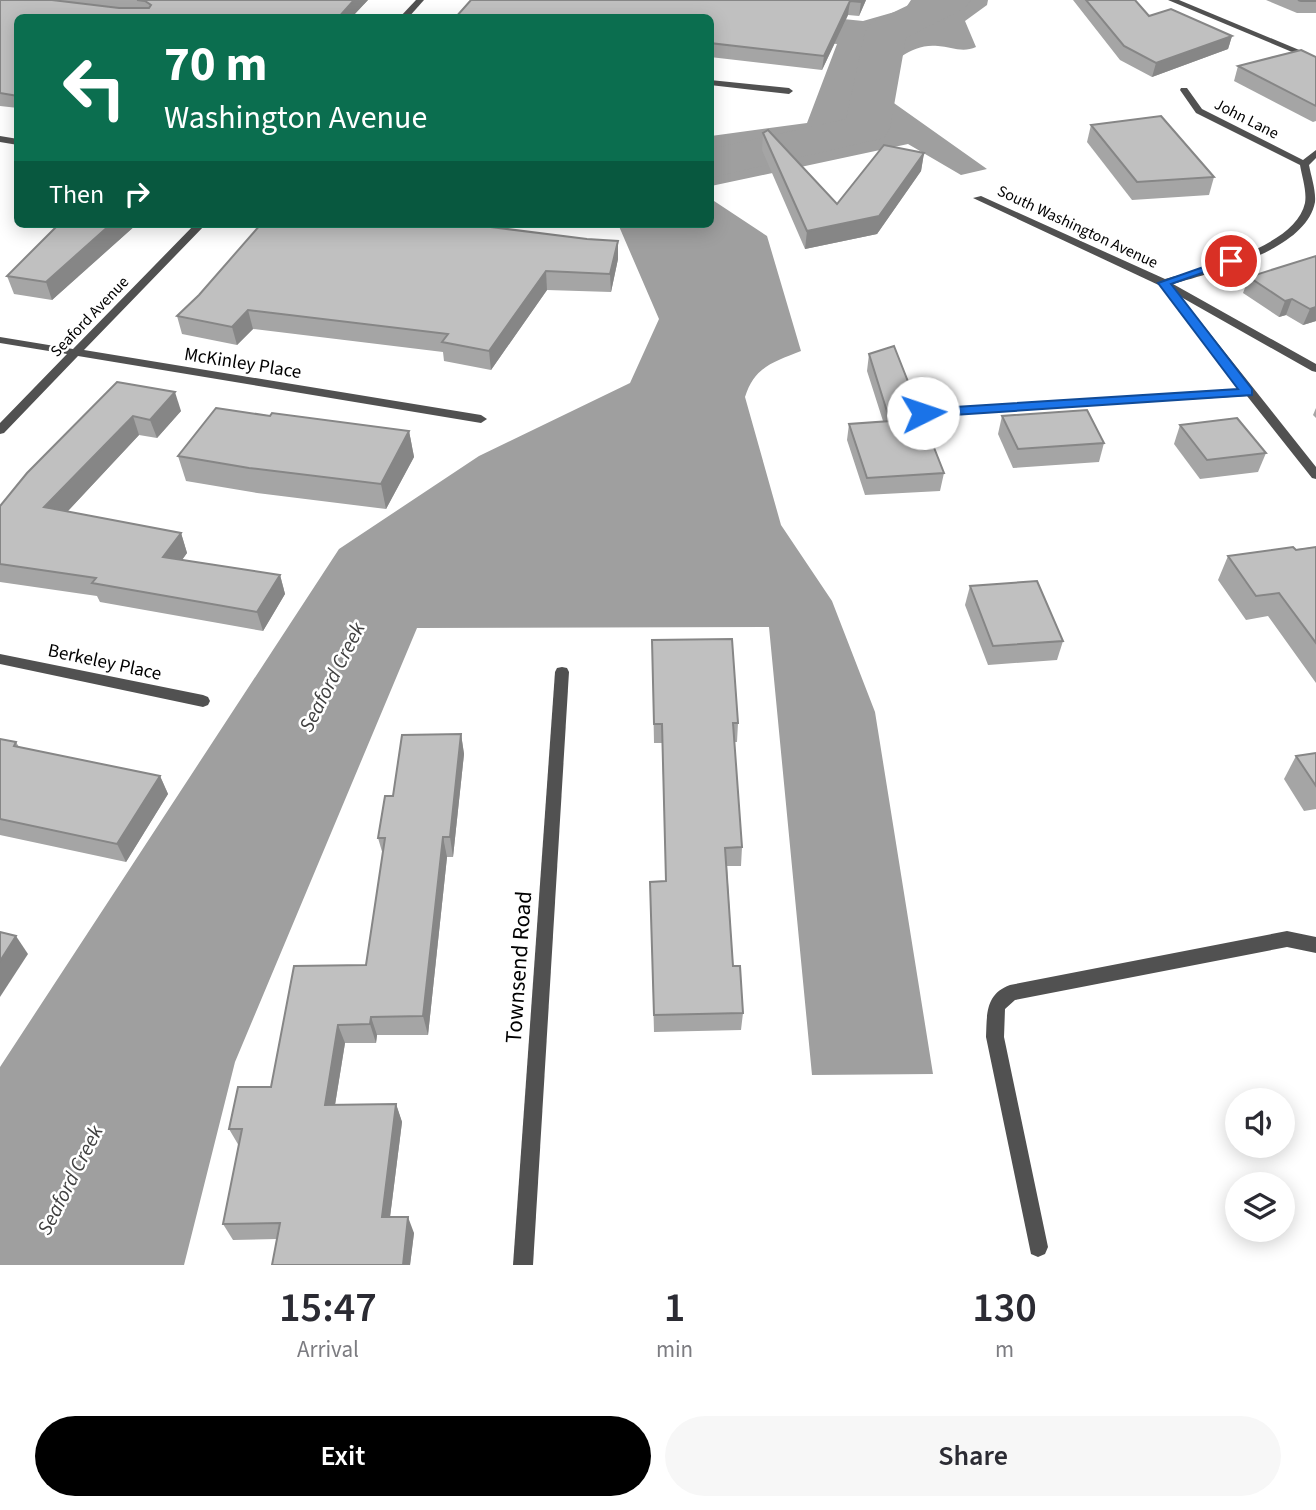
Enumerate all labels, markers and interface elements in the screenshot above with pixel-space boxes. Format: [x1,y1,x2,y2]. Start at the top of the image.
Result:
text: 70 m [164,30,268,100]
icon: left [49,42,140,133]
street label: John Lane [1211,93,1283,144]
text: Washington Avenue [164,95,427,141]
icon: right [118,175,156,213]
text: Then [49,176,104,213]
street label: South Washington Avenue [994,180,1162,274]
pin [1201,231,1261,291]
icon: arrive [1212,242,1250,280]
street label: Seaford Avenue [46,271,134,362]
street label: McKinley Place [182,341,303,386]
position arrow [886,376,960,450]
water label: Seaford Creek [291,616,373,737]
street label: Berkeley Place [45,637,164,688]
street label: Townsend Road [497,890,540,1044]
map controls [1225,1088,1295,1242]
button: sound [1225,1088,1295,1158]
water label: Seaford Creek [29,1119,111,1240]
button: layers [1225,1172,1295,1242]
text: 15:47 [279,1278,377,1338]
text: 1 [664,1278,685,1338]
text: 130 [972,1278,1037,1338]
text: Arrival [297,1333,359,1366]
text: min [656,1333,693,1366]
text: m [995,1333,1014,1366]
button: Exit [35,1416,651,1496]
button: Share [665,1416,1281,1496]

